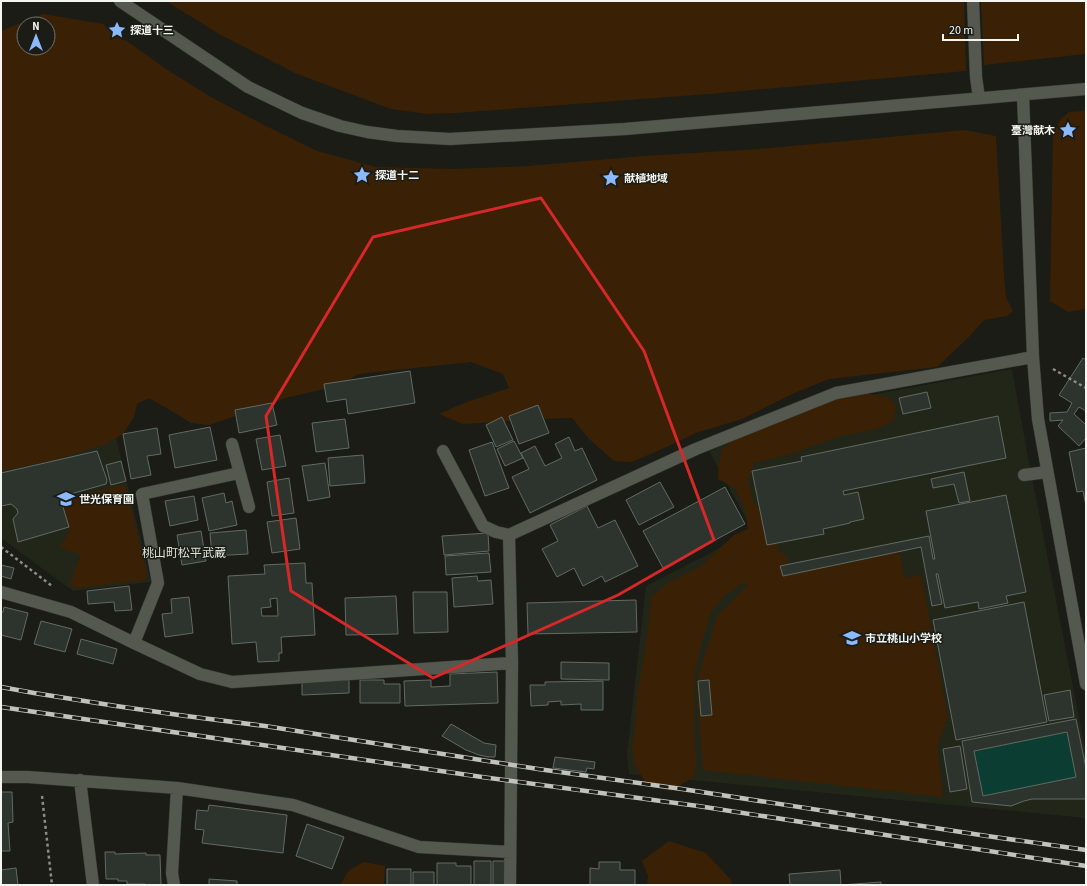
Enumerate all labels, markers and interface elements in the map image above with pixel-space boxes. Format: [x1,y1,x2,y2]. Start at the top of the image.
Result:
north arrow [16,16,56,56]
scale bar [943,16,1018,42]
text: N [32,19,40,34]
place icon: 探道十三 [107,20,127,40]
text: 20 m [949,22,973,39]
place label: 探道十三 [130,23,174,38]
place icon: 臺灣献木 [1058,120,1078,140]
place label: 臺灣献木 [1011,123,1055,138]
place icon: 探道十二 [352,165,372,185]
place label: 探道十二 [375,168,419,183]
place icon: 献植地域 [601,168,621,188]
place label: 献植地域 [624,171,668,186]
school or university icon: 世光保育園 [56,489,76,509]
place label: 世光保育園 [79,492,134,507]
district label: 桃山町松平武蔵 [142,545,226,562]
school or university icon: 市立桃山小学校 [842,628,862,648]
place label: 市立桃山小学校 [865,631,942,646]

